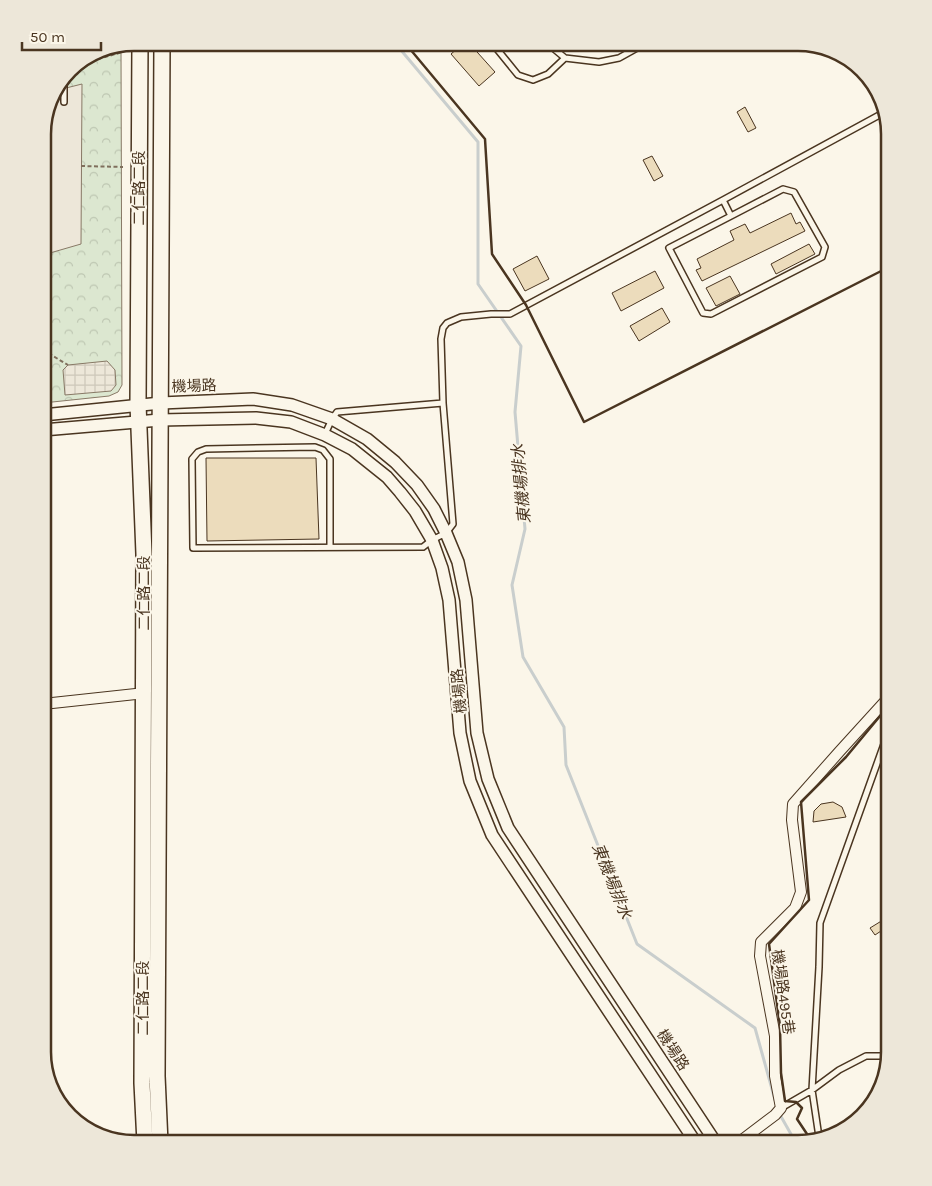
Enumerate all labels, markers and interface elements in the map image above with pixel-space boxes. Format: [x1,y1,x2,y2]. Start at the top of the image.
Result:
scale bar [22,20,101,52]
text: 50 m [30,28,65,46]
street label: 二仁路二段 [130,150,148,226]
street label: 機場路 [171,376,217,396]
water label: 東機場排水 [508,442,534,525]
street label: 二仁路二段 [135,555,153,631]
street label: 機場路 [448,668,470,714]
water label: 東機場排水 [588,840,636,923]
street label: 機場路495巷 [768,948,798,1036]
street label: 二仁路二段 [134,960,152,1036]
street label: 機場路 [653,1026,693,1074]

